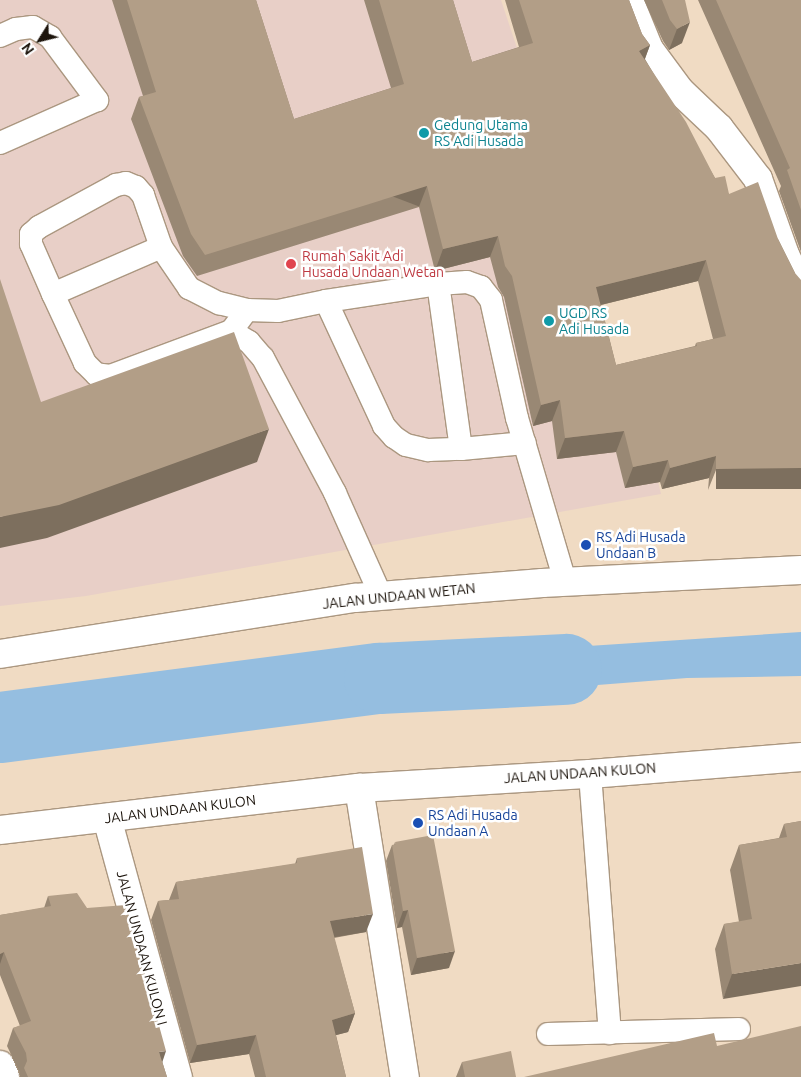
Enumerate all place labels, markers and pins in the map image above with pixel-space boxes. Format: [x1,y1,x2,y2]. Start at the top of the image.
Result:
place label: Gedung Utama RS Adi Husada [434,117,528,150]
marker: Gedung Utama RS Adi Husada [418,127,430,139]
place label: Rumah Sakit Adi Husada Undaan Wetan [302,248,444,280]
marker: Rumah Sakit Adi Husada Undaan Wetan [284,257,298,271]
place label: UGD RS Adi Husada [559,305,629,338]
marker: UGD RS Adi Husada [543,315,555,327]
place label: RS Adi Husada Undaan B [596,529,686,562]
marker: RS Adi Husada Undaan B [580,539,592,551]
place label: RS Adi Husada Undaan A [428,807,518,840]
marker: RS Adi Husada Undaan A [412,817,424,829]

